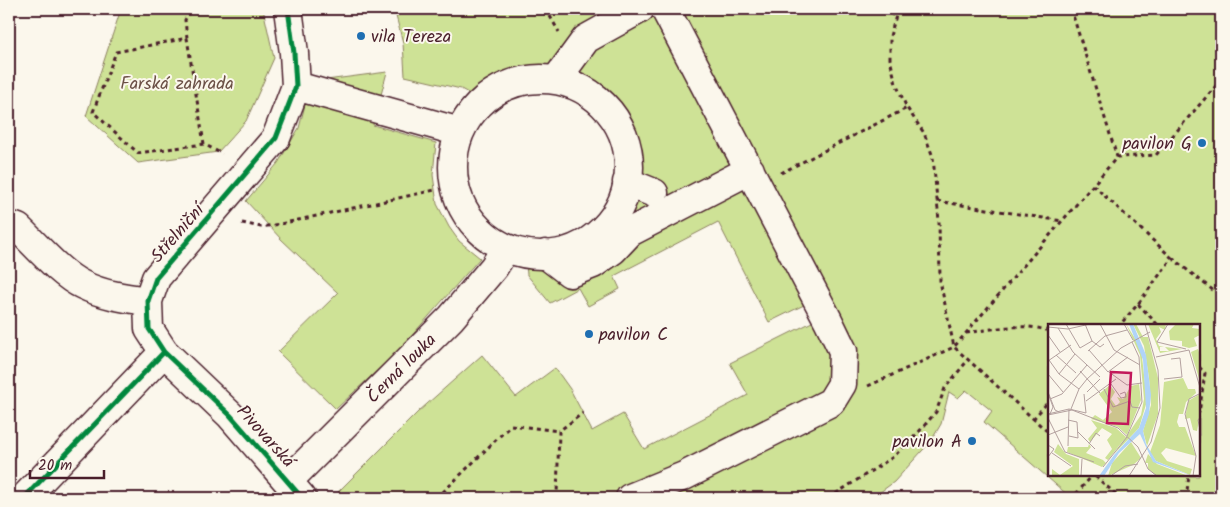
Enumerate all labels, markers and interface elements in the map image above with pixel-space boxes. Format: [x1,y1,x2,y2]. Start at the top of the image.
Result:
place label: vila Tereza [371,23,451,52]
marker: vila Tereza [355,30,367,42]
park label: Farská zahrada [120,70,234,99]
place label: pavilon G [1122,130,1192,159]
marker: pavilon G [1196,137,1208,149]
street label: Střelniční [144,196,214,270]
place label: pavilon C [598,321,668,350]
inset map [1048,324,1200,477]
street label: Černá louka [360,327,444,411]
marker: pavilon C [583,328,595,340]
street label: Pivovarská [229,399,302,476]
place label: pavilon A [892,428,962,457]
marker: pavilon A [966,435,978,447]
scale bar [30,447,104,479]
text: 20 m [38,454,72,478]

